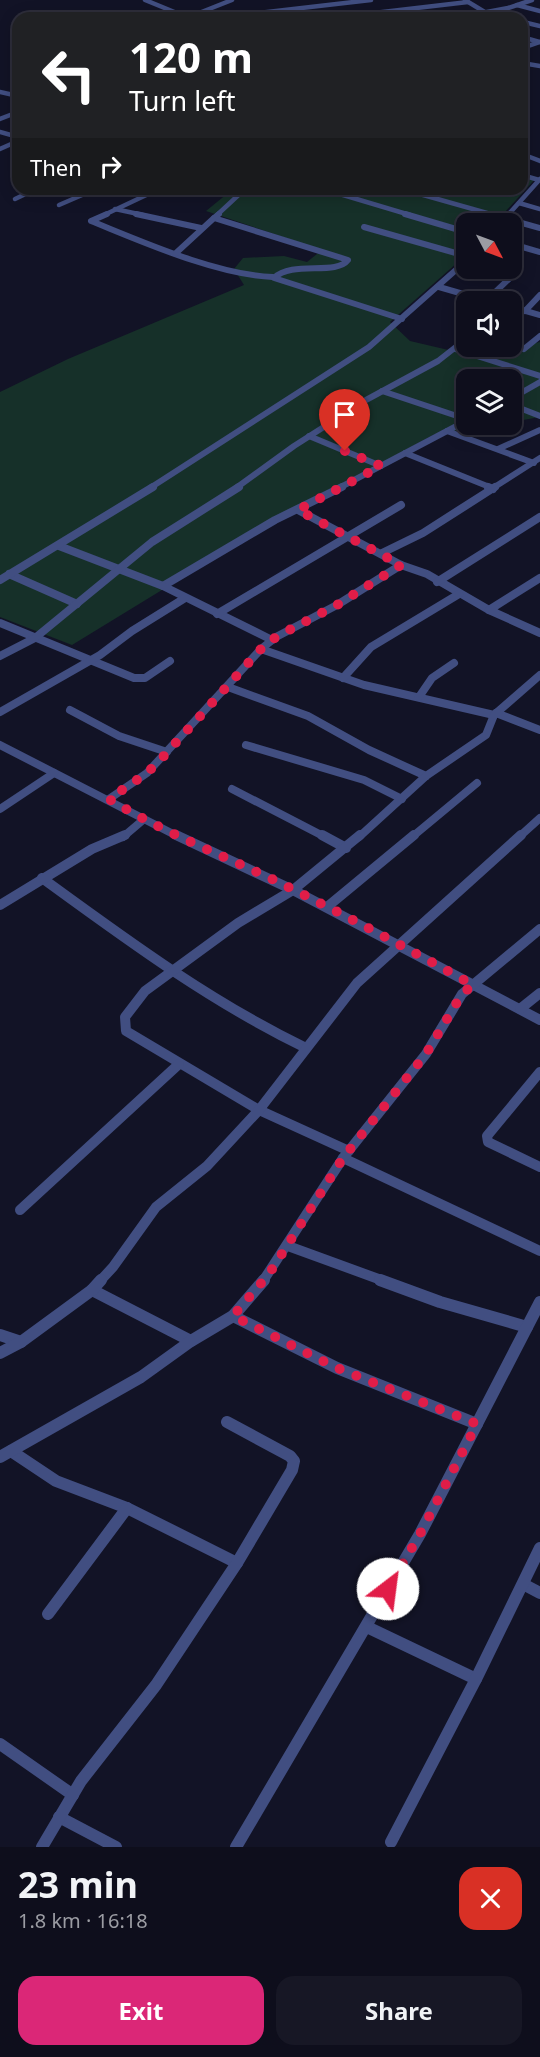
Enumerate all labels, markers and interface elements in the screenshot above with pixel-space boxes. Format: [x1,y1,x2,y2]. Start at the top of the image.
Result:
text: 120 m [129,28,253,85]
icon: left [30,36,108,114]
text: Turn left [129,82,235,119]
icon: right [94,150,127,183]
text: Then [30,152,82,182]
north arrow [456,213,522,279]
map controls [456,213,522,435]
button: sound [456,291,522,357]
button: layers [456,369,522,435]
pin [319,389,370,451]
icon: arrive [328,398,361,431]
position arrow [356,1557,420,1621]
text: 23 min [18,1860,138,1909]
button: close [459,1867,522,1930]
text: 1.8 km · 16:18 [18,1907,148,1934]
button: Exit [18,1976,264,2045]
button: Share [276,1976,522,2045]

